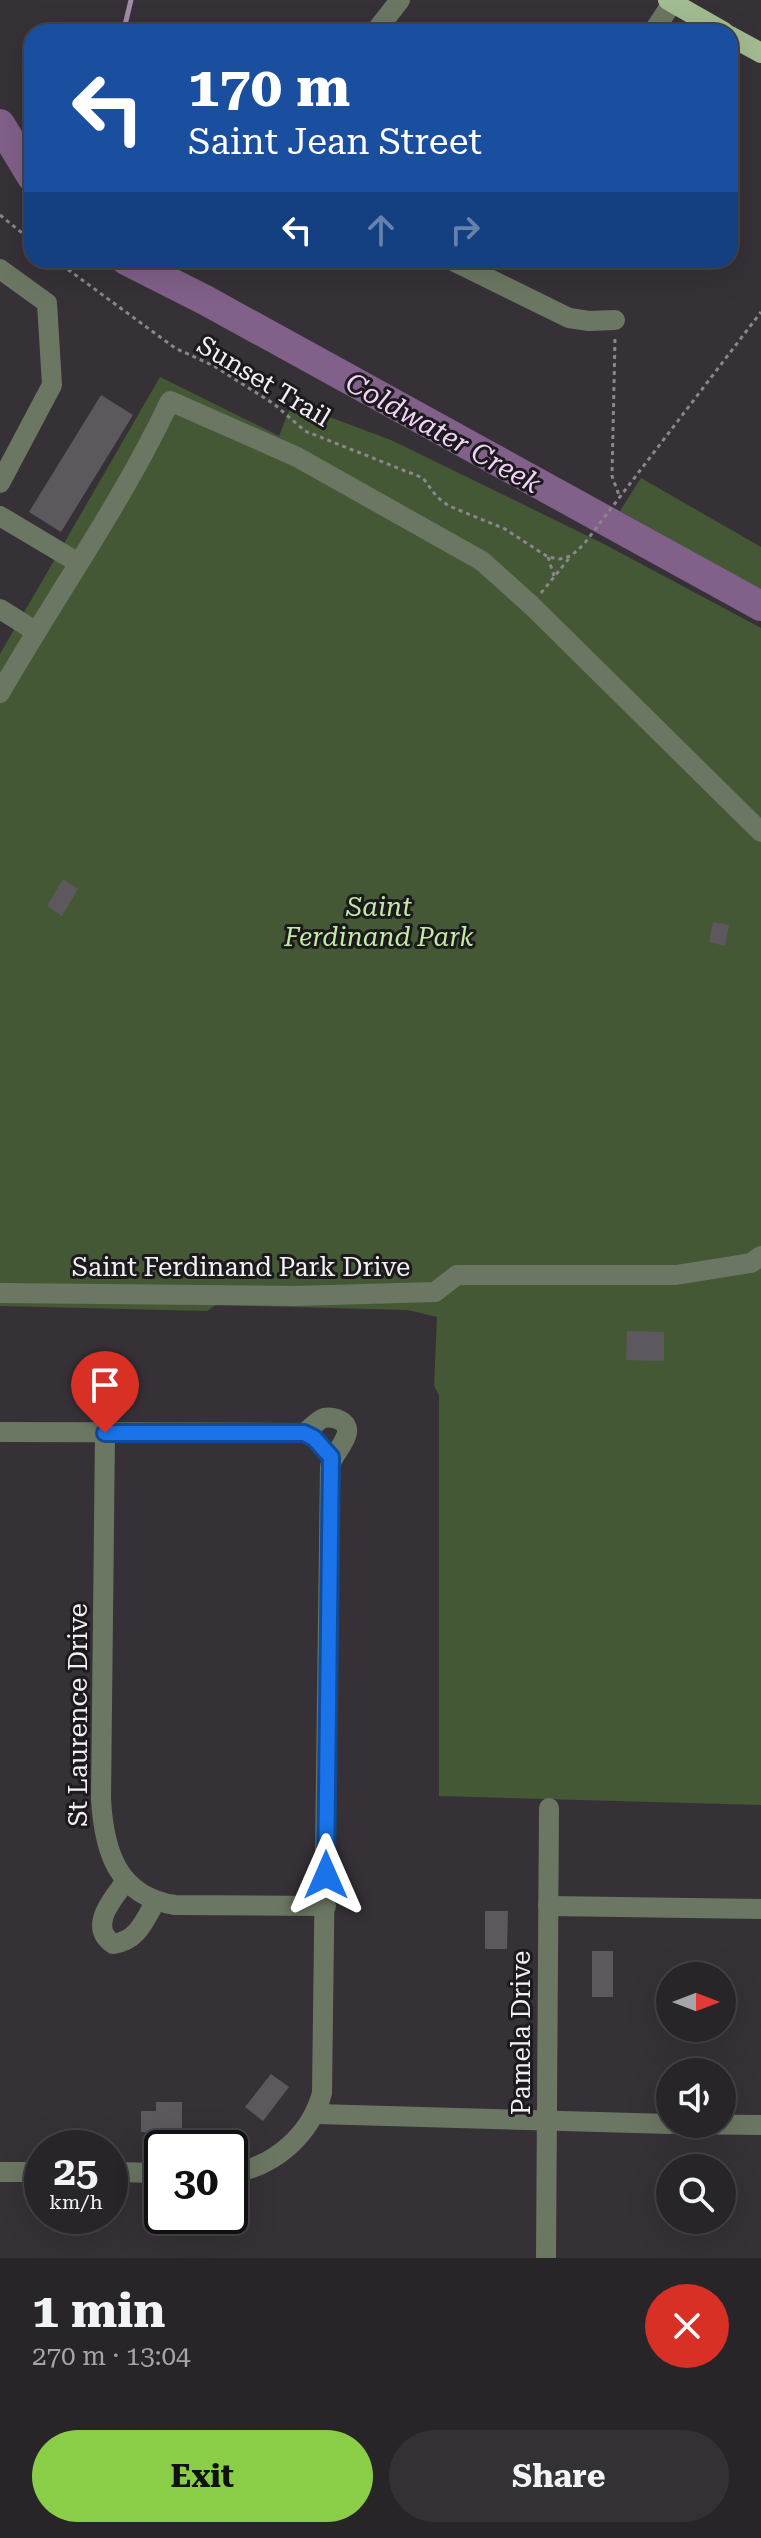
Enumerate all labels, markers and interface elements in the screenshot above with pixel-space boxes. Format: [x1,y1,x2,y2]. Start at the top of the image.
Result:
text: 170 m [188,54,350,120]
icon: left [56,56,160,160]
text: Saint Jean Street [188,121,482,163]
icon: left [275,208,319,252]
icon: ahead [359,208,403,252]
icon: right [443,208,487,252]
street label: Sunset Trail [192,330,336,432]
water label: Coldwater Creek [340,366,547,501]
park label: Saint Ferdinand Park [283,892,475,952]
street label: Saint Ferdinand Park Drive [72,1252,410,1282]
pin [71,1351,139,1433]
icon: arrive [83,1363,127,1407]
street label: St Laurence Drive [63,1603,93,1827]
position arrow [284,1833,368,1917]
street label: Pamela Drive [506,1951,536,2115]
north arrow [656,1962,736,2042]
map controls [656,1962,736,2234]
button: sound [656,2058,736,2138]
speed limit sign: 30 [144,2130,248,2234]
text: 25 [54,2148,98,2195]
button: search [656,2154,736,2234]
text: km/h [49,2190,103,2214]
text: 1 min [32,2283,165,2339]
button: close [645,2284,729,2368]
text: 270 m · 13:04 [32,2341,191,2371]
button: Exit [32,2430,373,2522]
button: Share [389,2430,729,2522]

